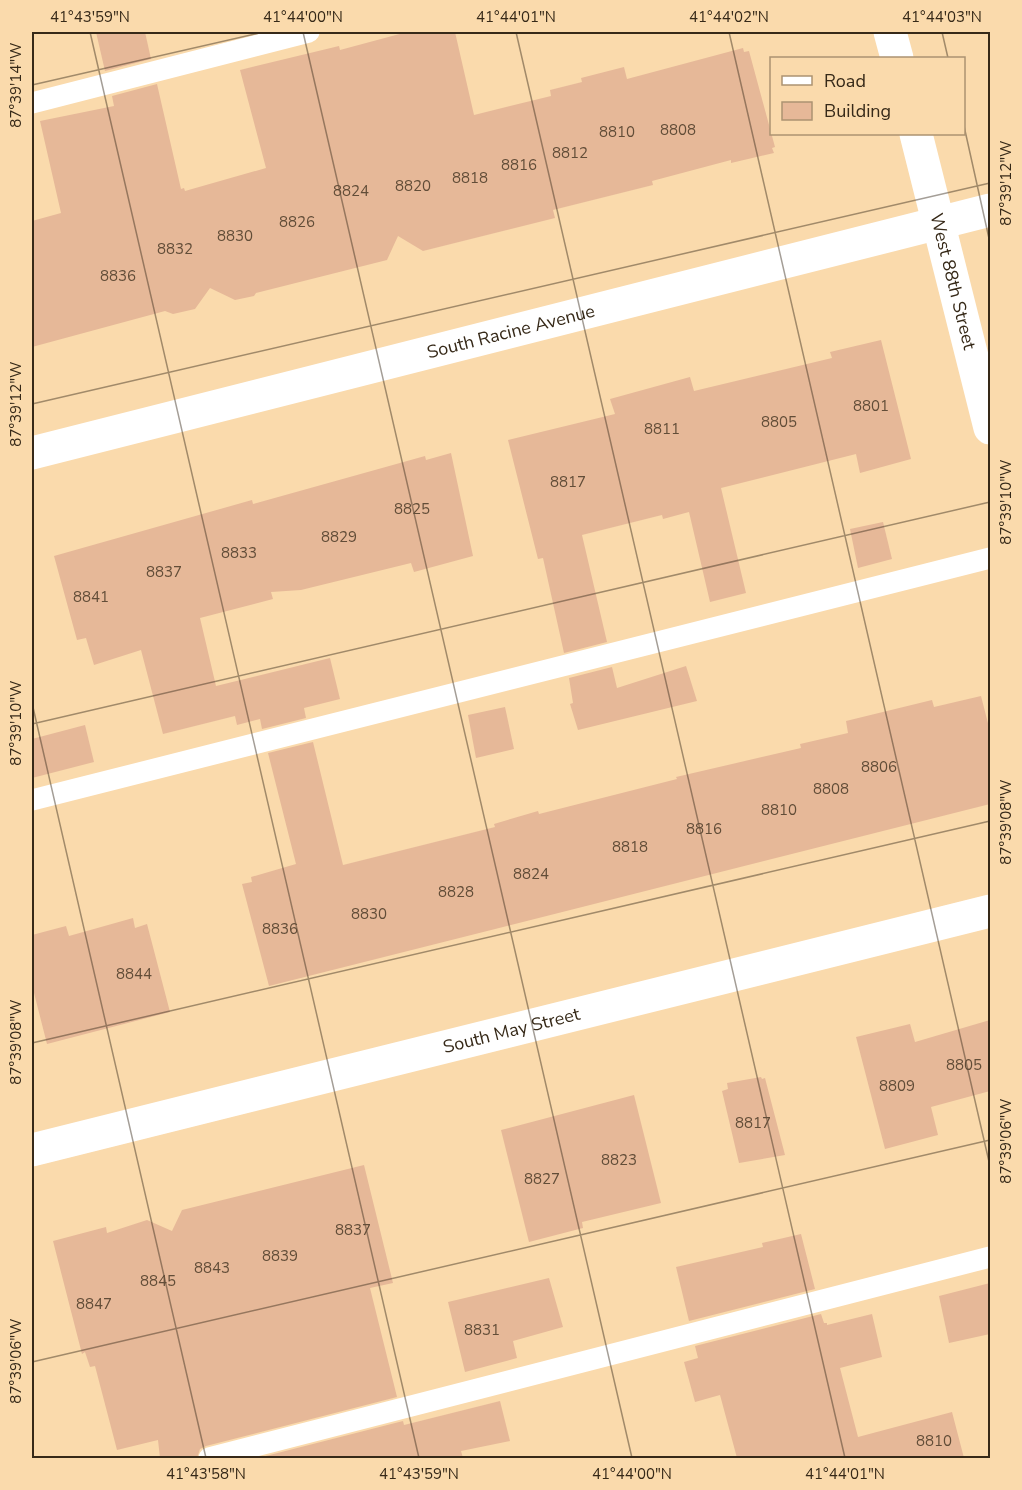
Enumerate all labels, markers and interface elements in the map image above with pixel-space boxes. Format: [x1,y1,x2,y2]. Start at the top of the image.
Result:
text: 41°43'59"N [50,7,130,27]
text: 41°44'00"N [263,7,343,27]
text: 41°44'01"N [476,7,556,27]
text: 41°44'02"N [689,7,769,27]
text: 41°44'03"N [902,7,982,27]
text: 87°39'14"W [6,42,26,128]
legend [770,57,965,135]
text: Road [824,69,866,93]
text: Building [824,99,891,123]
house number: 8808 [660,120,696,140]
house number: 8810 [599,122,635,142]
text: 87°39'12"W [996,140,1016,226]
house number: 8812 [552,143,588,163]
house number: 8816 [501,155,537,175]
house number: 8818 [452,168,488,188]
house number: 8820 [395,176,431,196]
house number: 8824 [333,181,369,201]
street label: West 88th Street [924,211,982,353]
house number: 8826 [279,212,315,232]
house number: 8830 [217,226,253,246]
house number: 8832 [157,239,193,259]
house number: 8836 [100,266,136,286]
street label: South Racine Avenue [424,299,597,364]
text: 87°39'12"W [6,361,26,447]
house number: 8801 [853,396,889,416]
house number: 8805 [761,412,797,432]
house number: 8811 [644,419,680,439]
text: 87°39'10"W [996,459,1016,545]
house number: 8817 [550,472,586,492]
house number: 8825 [394,499,430,519]
house number: 8829 [321,527,357,547]
house number: 8833 [221,543,257,563]
house number: 8837 [146,562,182,582]
house number: 8841 [73,587,109,607]
text: 87°39'10"W [6,680,26,766]
house number: 8806 [861,757,897,777]
house number: 8808 [813,779,849,799]
text: 87°39'08"W [996,779,1016,865]
house number: 8810 [761,800,797,820]
house number: 8816 [686,819,722,839]
house number: 8818 [612,837,648,857]
house number: 8824 [513,864,549,884]
house number: 8828 [438,882,474,902]
house number: 8830 [351,904,387,924]
house number: 8836 [262,919,298,939]
house number: 8844 [116,964,152,984]
text: 87°39'08"W [6,999,26,1085]
street label: South May Street [440,1002,583,1059]
house number: 8805 [946,1055,982,1075]
house number: 8809 [879,1076,915,1096]
text: 87°39'06"W [996,1098,1016,1184]
house number: 8817 [735,1113,771,1133]
house number: 8823 [601,1150,637,1170]
house number: 8827 [524,1169,560,1189]
house number: 8837 [335,1220,371,1240]
house number: 8839 [262,1246,298,1266]
house number: 8843 [194,1258,230,1278]
house number: 8845 [140,1271,176,1291]
house number: 8847 [76,1294,112,1314]
text: 87°39'06"W [6,1318,26,1404]
house number: 8831 [464,1320,500,1340]
house number: 8810 [916,1431,952,1451]
text: 41°43'58"N [166,1464,246,1484]
text: 41°43'59"N [379,1464,459,1484]
text: 41°44'00"N [592,1464,672,1484]
text: 41°44'01"N [805,1464,885,1484]

